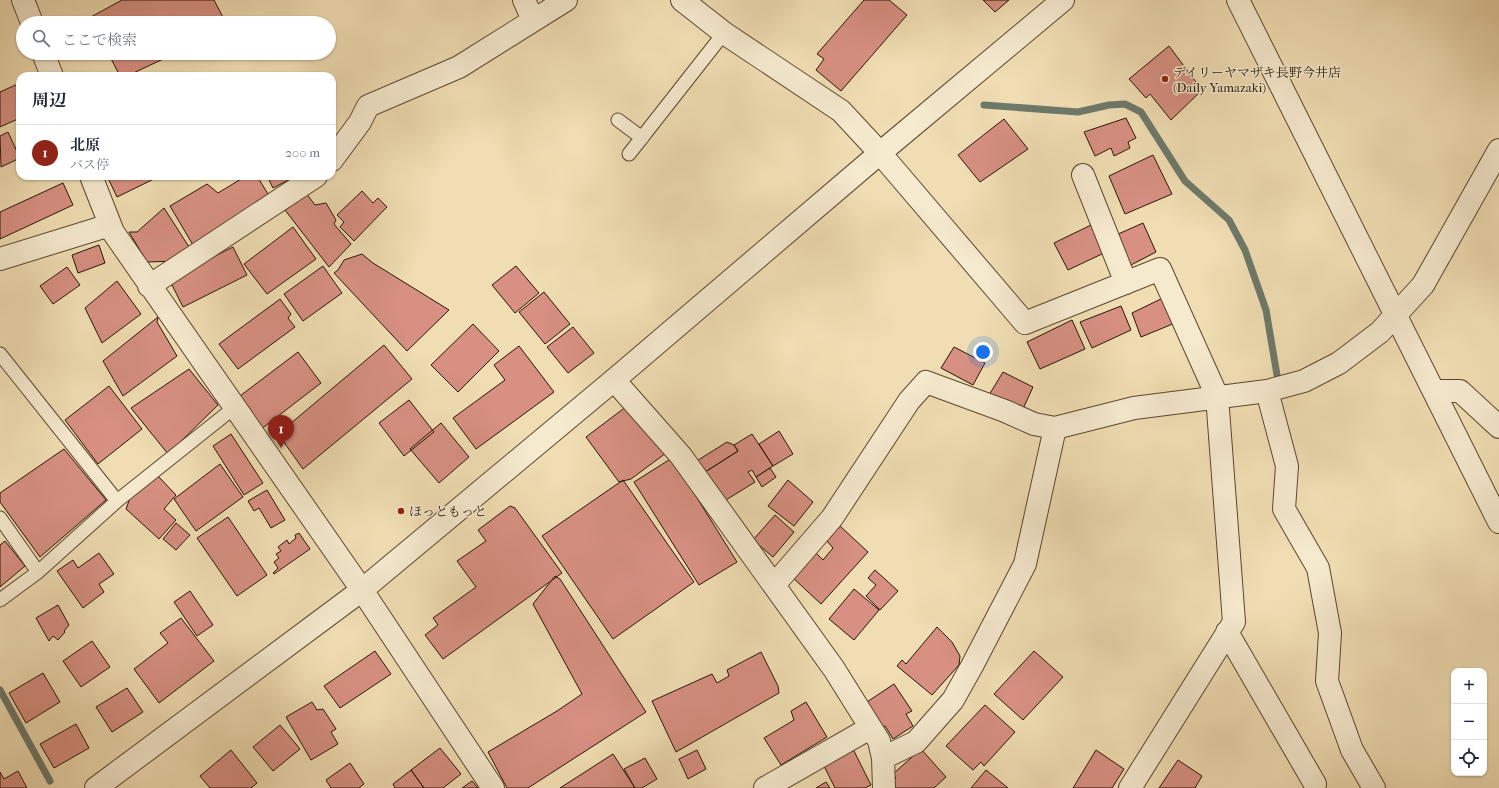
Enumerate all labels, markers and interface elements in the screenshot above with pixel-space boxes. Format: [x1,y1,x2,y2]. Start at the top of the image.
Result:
search box [16,16,336,60]
icon: search [30,27,52,49]
text: ここで検索 [62,31,137,49]
place label: デイリーヤマザキ長野今井店 (Daily Yamazaki) [1173,65,1341,95]
marker: デイリーヤマザキ長野今井店 (Daily Yamazaki) [1160,74,1170,84]
text: 周辺 [32,90,66,110]
text: 北原 [70,136,100,154]
text: 1 [43,145,47,160]
text: 200 m [285,145,320,160]
text: バス停 [70,157,109,172]
your location [973,342,993,362]
pin: 1 [268,415,294,448]
place label: ほっともっと [409,504,487,519]
marker: ほっともっと [396,506,406,516]
map controls [1451,668,1487,776]
button: + [1451,668,1487,704]
button: − [1451,704,1487,740]
button: locate [1451,740,1487,776]

